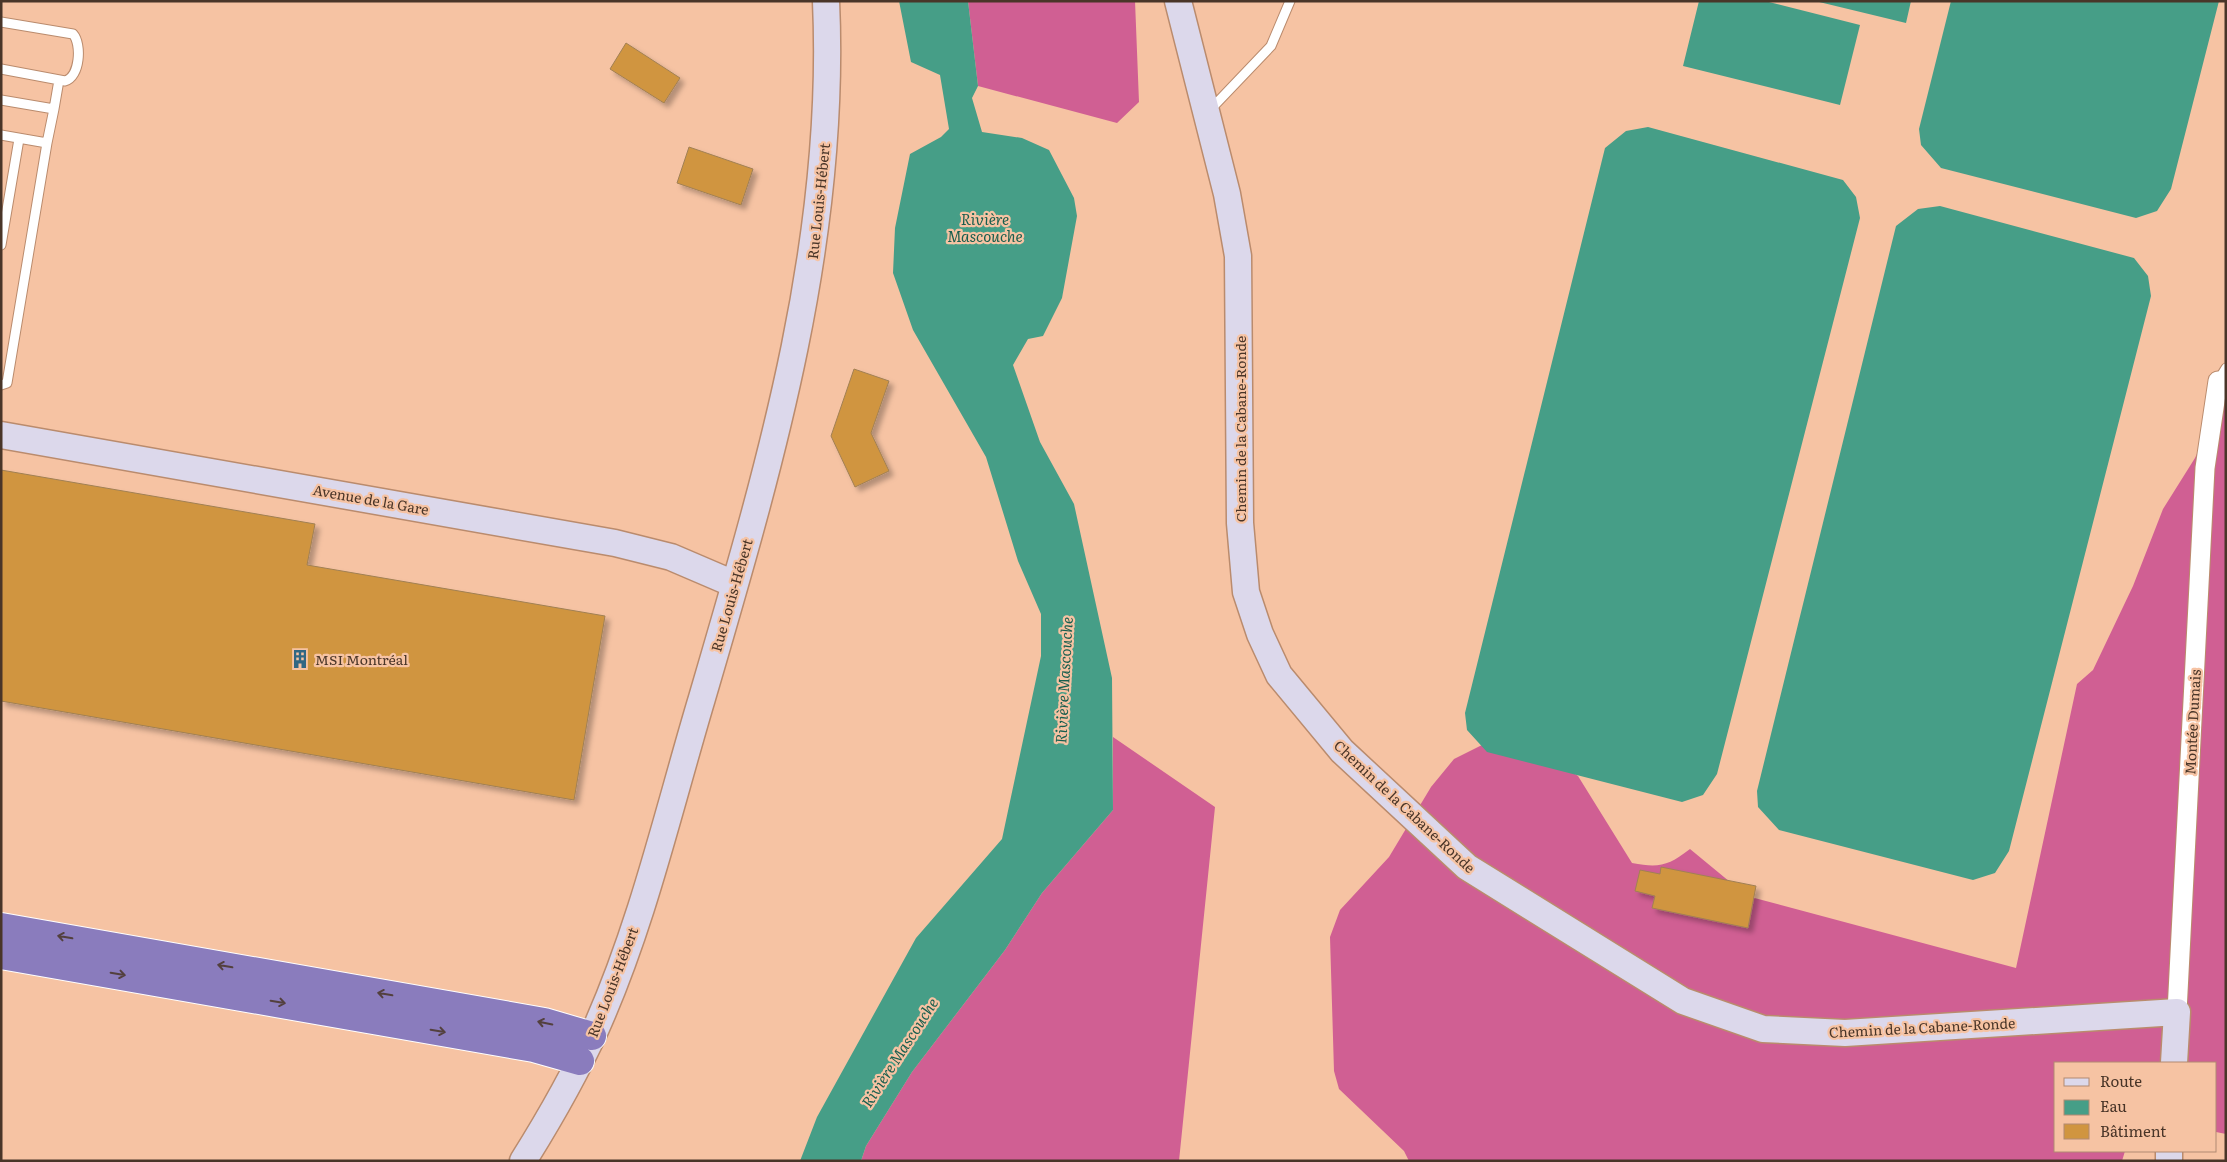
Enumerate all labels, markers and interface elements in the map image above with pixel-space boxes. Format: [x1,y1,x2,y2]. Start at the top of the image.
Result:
street label: Rue Louis-Hébert [802,142,834,260]
water label: Rivière Mascouche [947,207,1023,247]
street label: Chemin de la Cabane-Ronde [1230,336,1250,522]
street label: Avenue de la Gare [312,479,430,519]
street label: Rue Louis-Hébert [705,536,757,654]
water label: Rivière Mascouche [1048,616,1078,744]
building icon: MSI Montréal [289,648,311,670]
place label: MSI Montréal [315,649,408,669]
street label: Montée Dumais [2179,669,2205,775]
street label: Chemin de la Cabane-Ronde [1330,735,1480,877]
street label: Rue Louis-Hébert [582,924,642,1040]
one-way arrow [58,932,74,942]
one-way arrow [218,960,234,970]
one-way arrow [110,970,126,980]
one-way arrow [378,989,394,999]
water label: Rivière Mascouche [855,993,943,1111]
one-way arrow [270,998,286,1008]
street label: Chemin de la Cabane-Ronde [1828,1012,2016,1042]
one-way arrow [538,1018,554,1027]
one-way arrow [430,1026,446,1036]
legend [2054,1062,2217,1152]
text: Route [2100,1069,2142,1092]
text: Eau [2100,1094,2127,1117]
text: Bâtiment [2100,1119,2166,1142]

